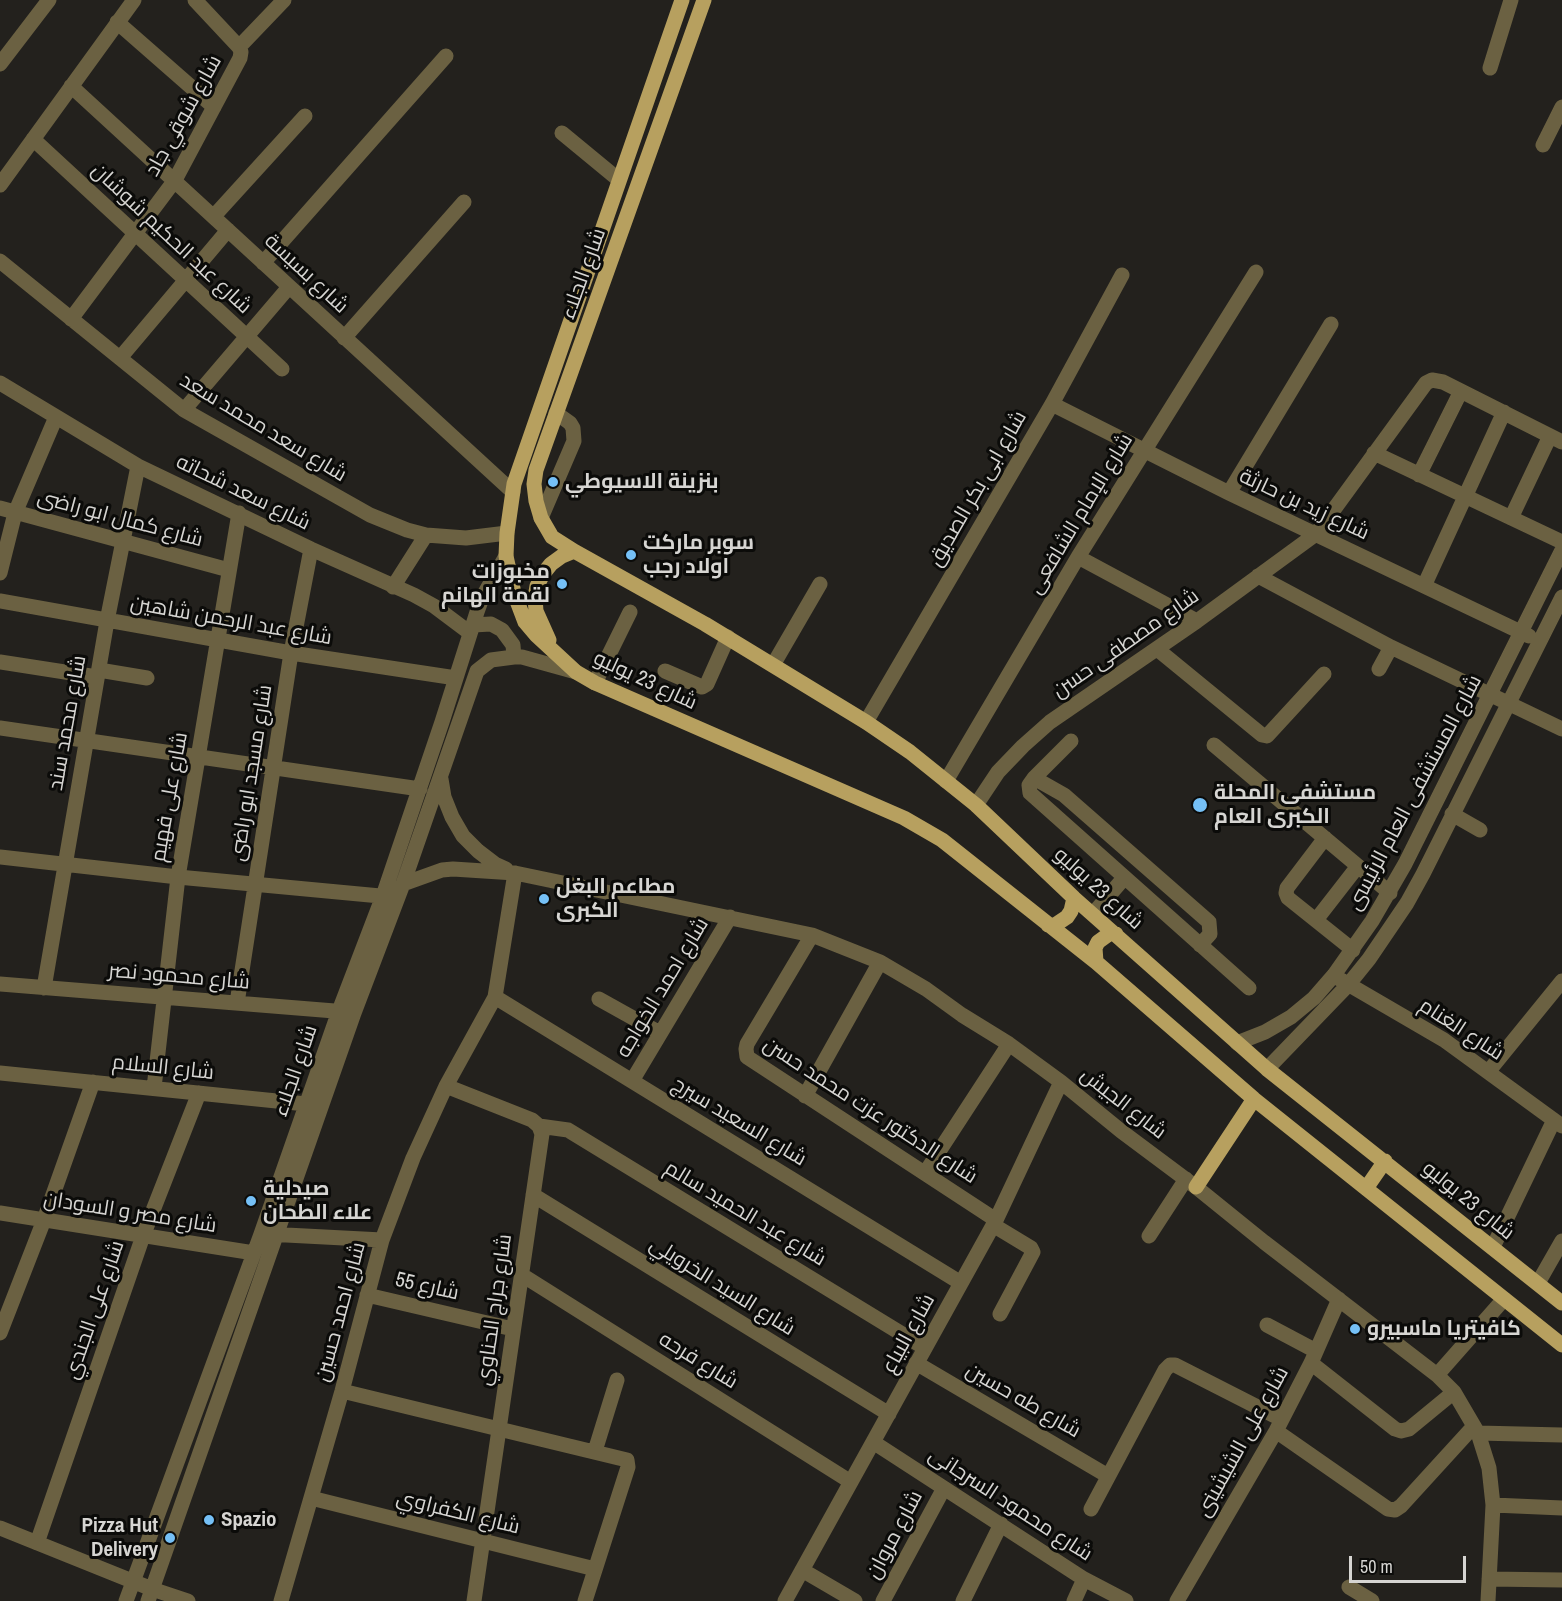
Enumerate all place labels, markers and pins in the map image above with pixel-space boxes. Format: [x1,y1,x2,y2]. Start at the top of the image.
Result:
place label: بنزينة الاسيوطي [565,469,718,495]
marker: بنزينة الاسيوطي [546,475,560,489]
place label: سوبر ماركت اولاد رجب [643,530,754,580]
marker: سوبر ماركت اولاد رجب [624,548,638,562]
place label: مخبوزات لقمة الهانم [441,559,550,609]
marker: مخبوزات لقمة الهانم [555,577,569,591]
place label: مستشفى المحلة الكبرى العام [1214,780,1376,830]
marker: مستشفى المحلة الكبرى العام [1191,796,1209,814]
place label: مطاعم البغل الكبرى [556,874,675,924]
marker: مطاعم البغل الكبرى [537,892,551,906]
place label: صيدلية علاء الطحان [263,1176,372,1226]
marker: صيدلية علاء الطحان [244,1194,258,1208]
place label: كافيتريا ماسبيرو [1367,1316,1521,1342]
marker: كافيتريا ماسبيرو [1348,1322,1362,1336]
place label: Spazio [221,1507,277,1533]
place label: Pizza Hut Delivery [81,1513,158,1563]
marker: Spazio [202,1513,216,1527]
marker: Pizza Hut Delivery [163,1531,177,1545]

